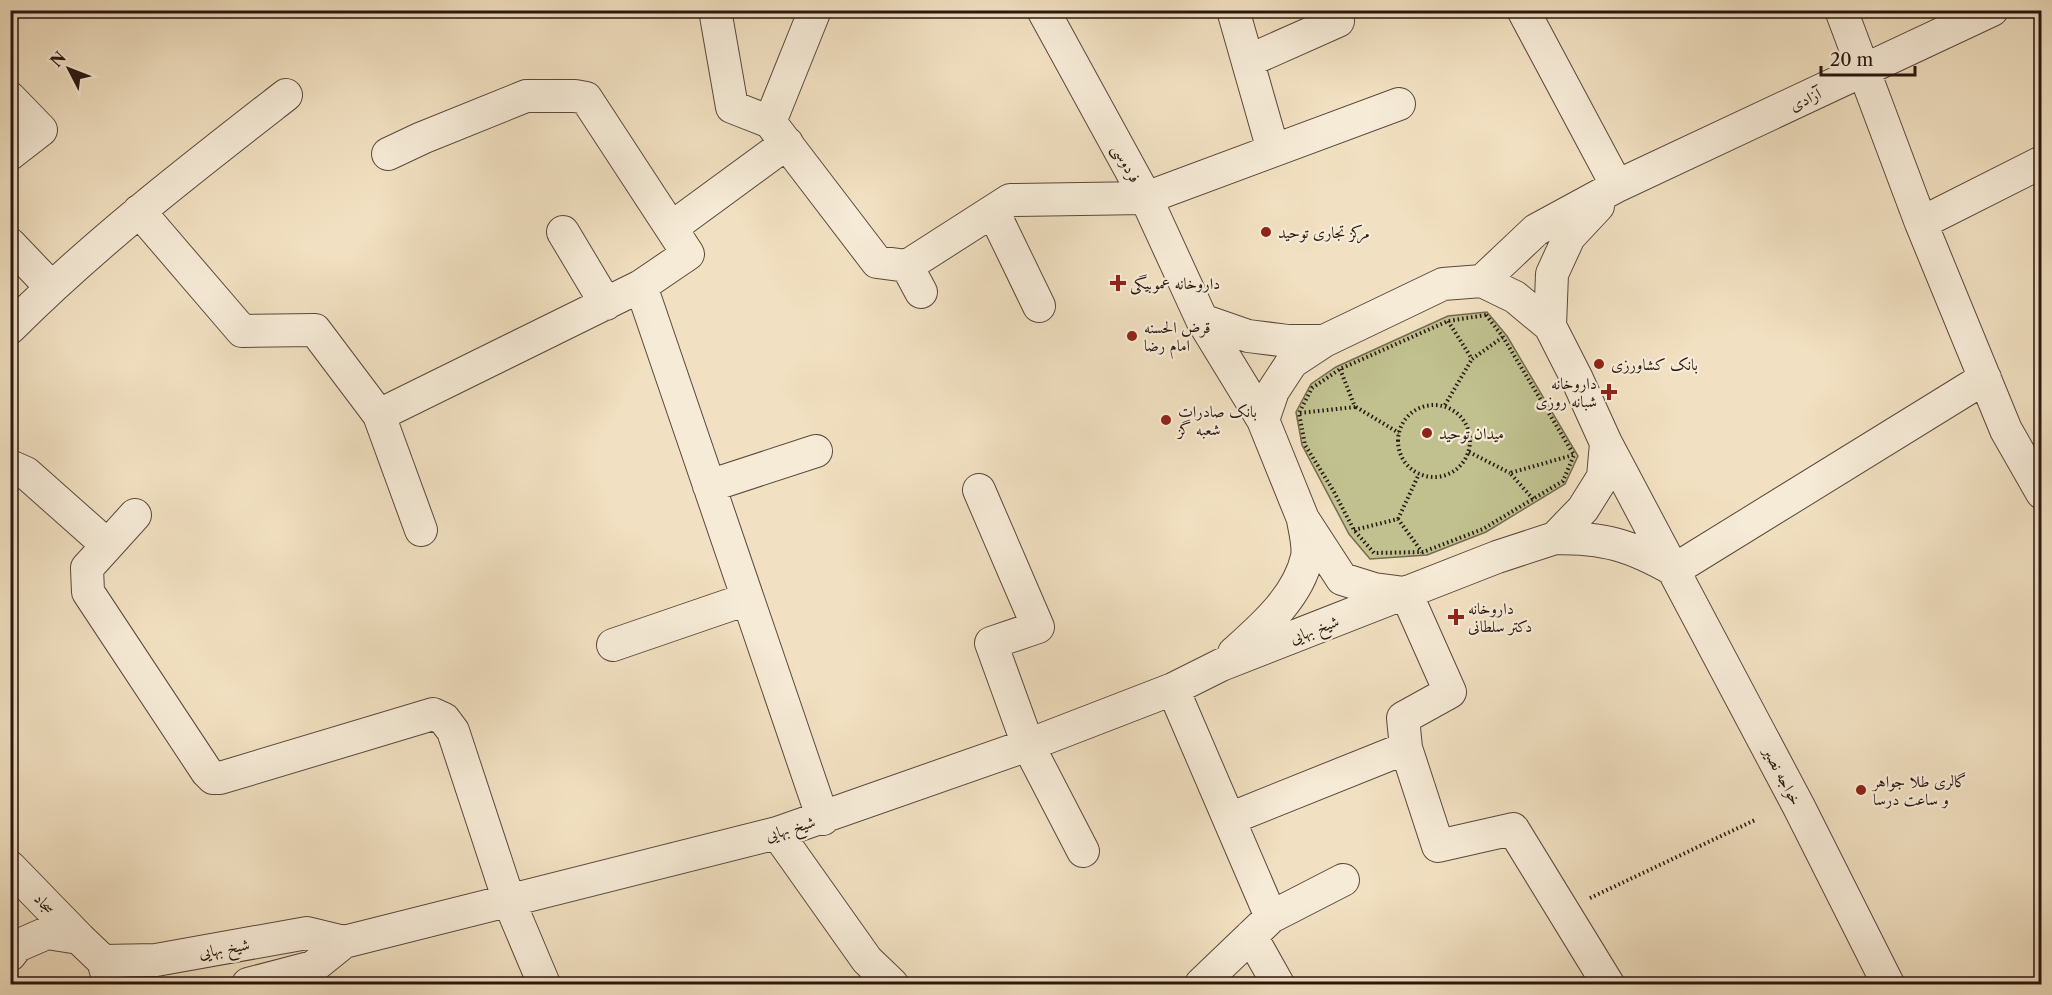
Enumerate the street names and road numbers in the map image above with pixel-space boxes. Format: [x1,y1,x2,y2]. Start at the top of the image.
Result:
street label: آزادی [1786,82,1825,115]
street label: فردوسی [1107,140,1146,187]
street label: شیخ بهایی [1286,610,1343,652]
street label: خواجه نصیر [1758,742,1807,809]
street label: شیخ بهایی [763,811,819,850]
street label: سجاد [30,888,60,918]
street label: شیخ بهایی [197,934,252,967]

